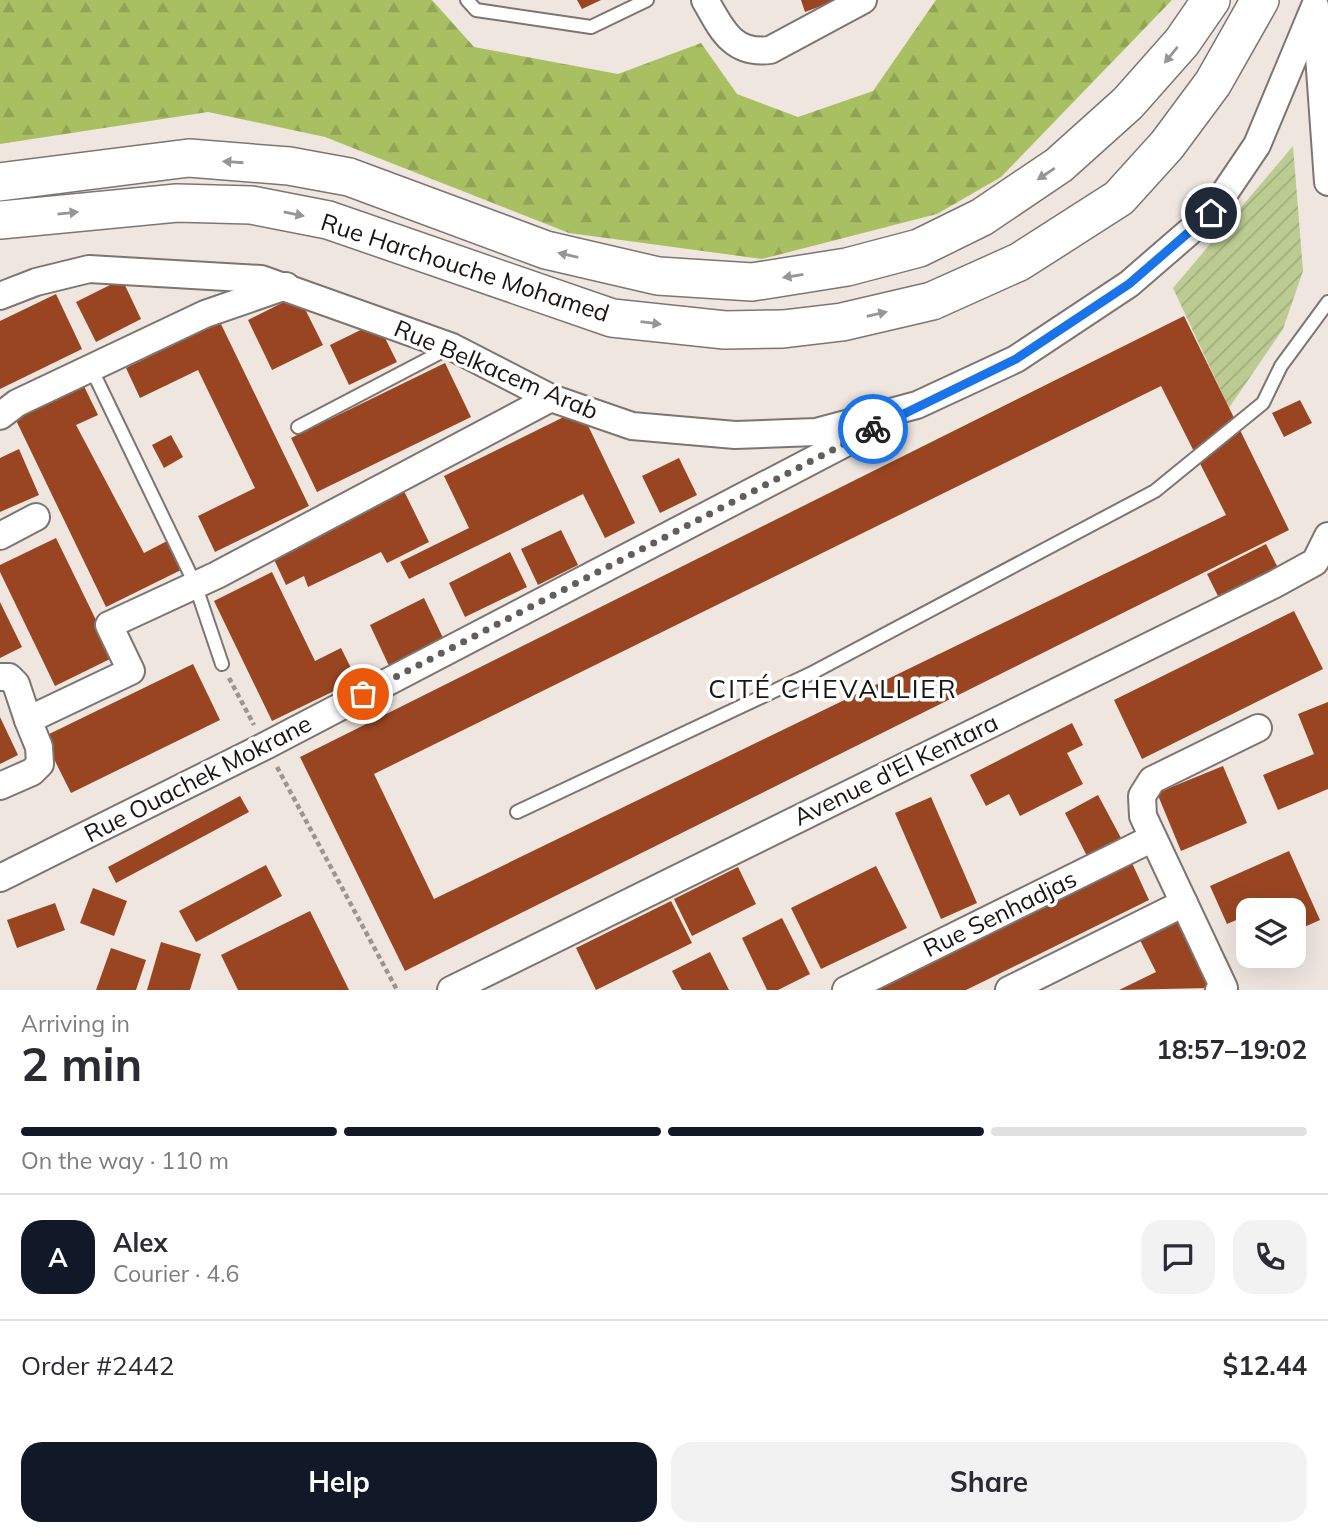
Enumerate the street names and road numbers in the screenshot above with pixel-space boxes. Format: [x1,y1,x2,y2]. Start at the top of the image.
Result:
street label: Rue Harchouche Mohamed [317,206,613,328]
street label: Rue Belkacem Arab [390,313,603,426]
street label: Avenue d'El Kentara [789,707,1003,832]
street label: Rue Ouachek Mokrane [79,708,316,848]
street label: Rue Senhadjas [918,863,1081,963]

